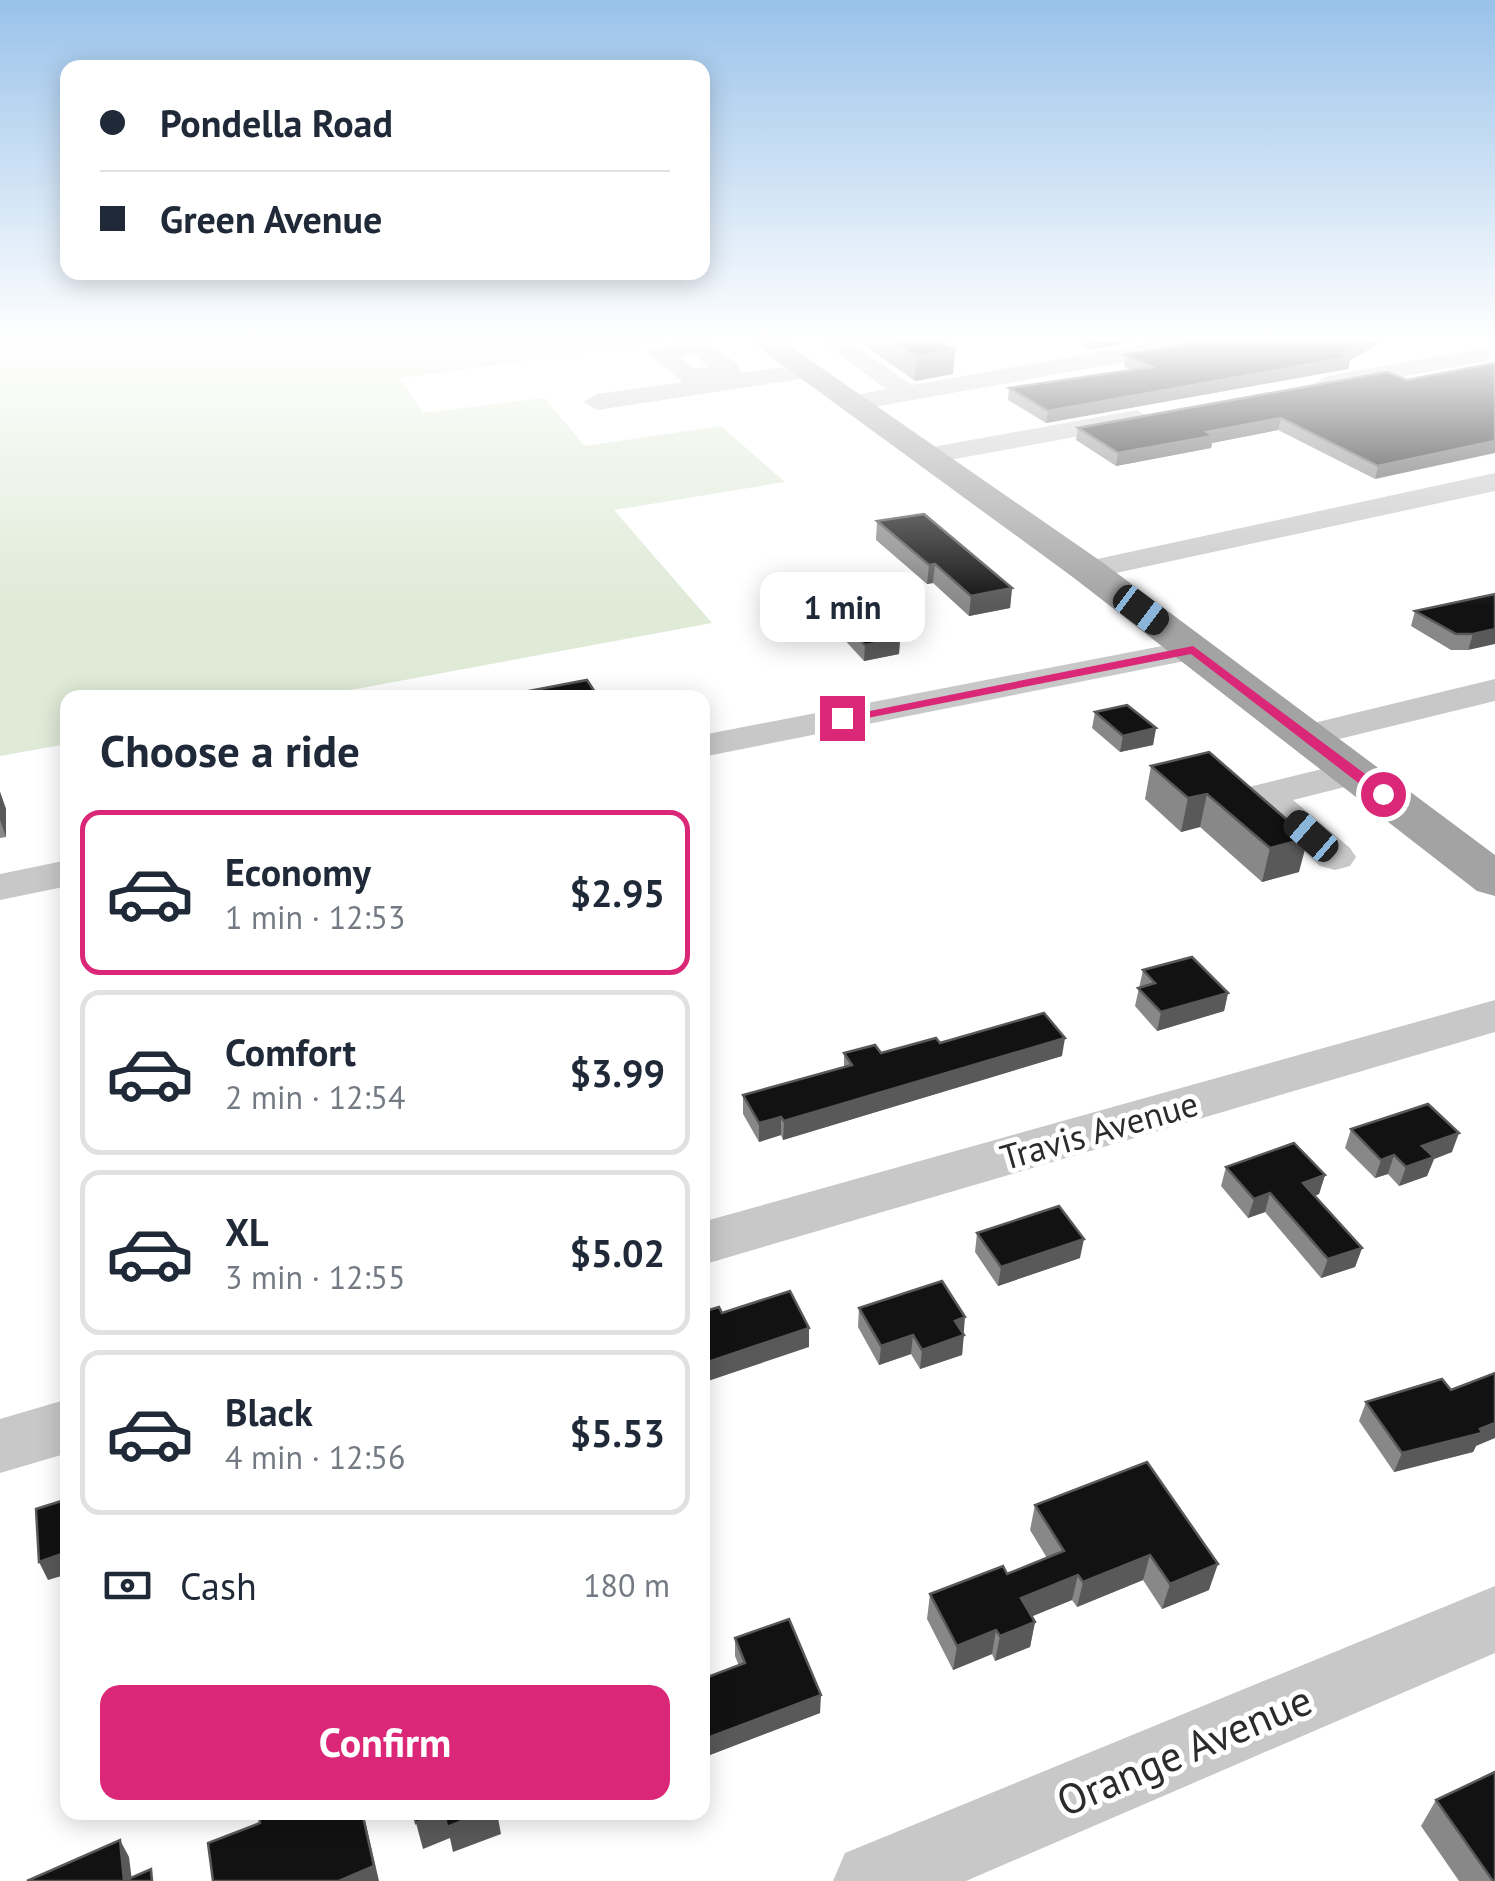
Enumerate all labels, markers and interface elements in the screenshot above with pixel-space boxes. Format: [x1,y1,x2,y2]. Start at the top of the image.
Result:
text: Pondella Road [160,98,393,147]
text: Green Avenue [160,194,382,243]
callout: 1 min [760,573,924,643]
car [1108,580,1174,640]
text: 1 min [803,586,882,628]
route end [820,696,865,741]
text: Choose a ride [100,721,360,779]
route start [1361,772,1406,817]
car [1279,805,1343,867]
text: Economy [225,847,371,896]
icon: car [105,848,195,938]
text: $2.95 [569,868,665,917]
text: 1 min · 12:53 [225,896,405,938]
text: Comfort [225,1027,356,1076]
icon: car [105,1028,195,1118]
text: $3.99 [569,1048,665,1097]
text: 2 min · 12:54 [225,1076,405,1118]
street label: Travis Avenue [995,1080,1203,1180]
text: XL [225,1207,269,1256]
icon: car [105,1208,195,1298]
text: $5.02 [569,1228,665,1277]
text: 3 min · 12:55 [225,1256,405,1298]
text: Black [225,1387,313,1436]
icon: car [105,1388,195,1478]
text: $5.53 [569,1408,665,1457]
text: 4 min · 12:56 [225,1436,405,1478]
icon: cash [100,1558,155,1613]
text: Cash [180,1561,257,1610]
text: 180 m [583,1564,670,1606]
street label: Orange Avenue [1048,1672,1320,1828]
button: Confirm [100,1685,670,1800]

